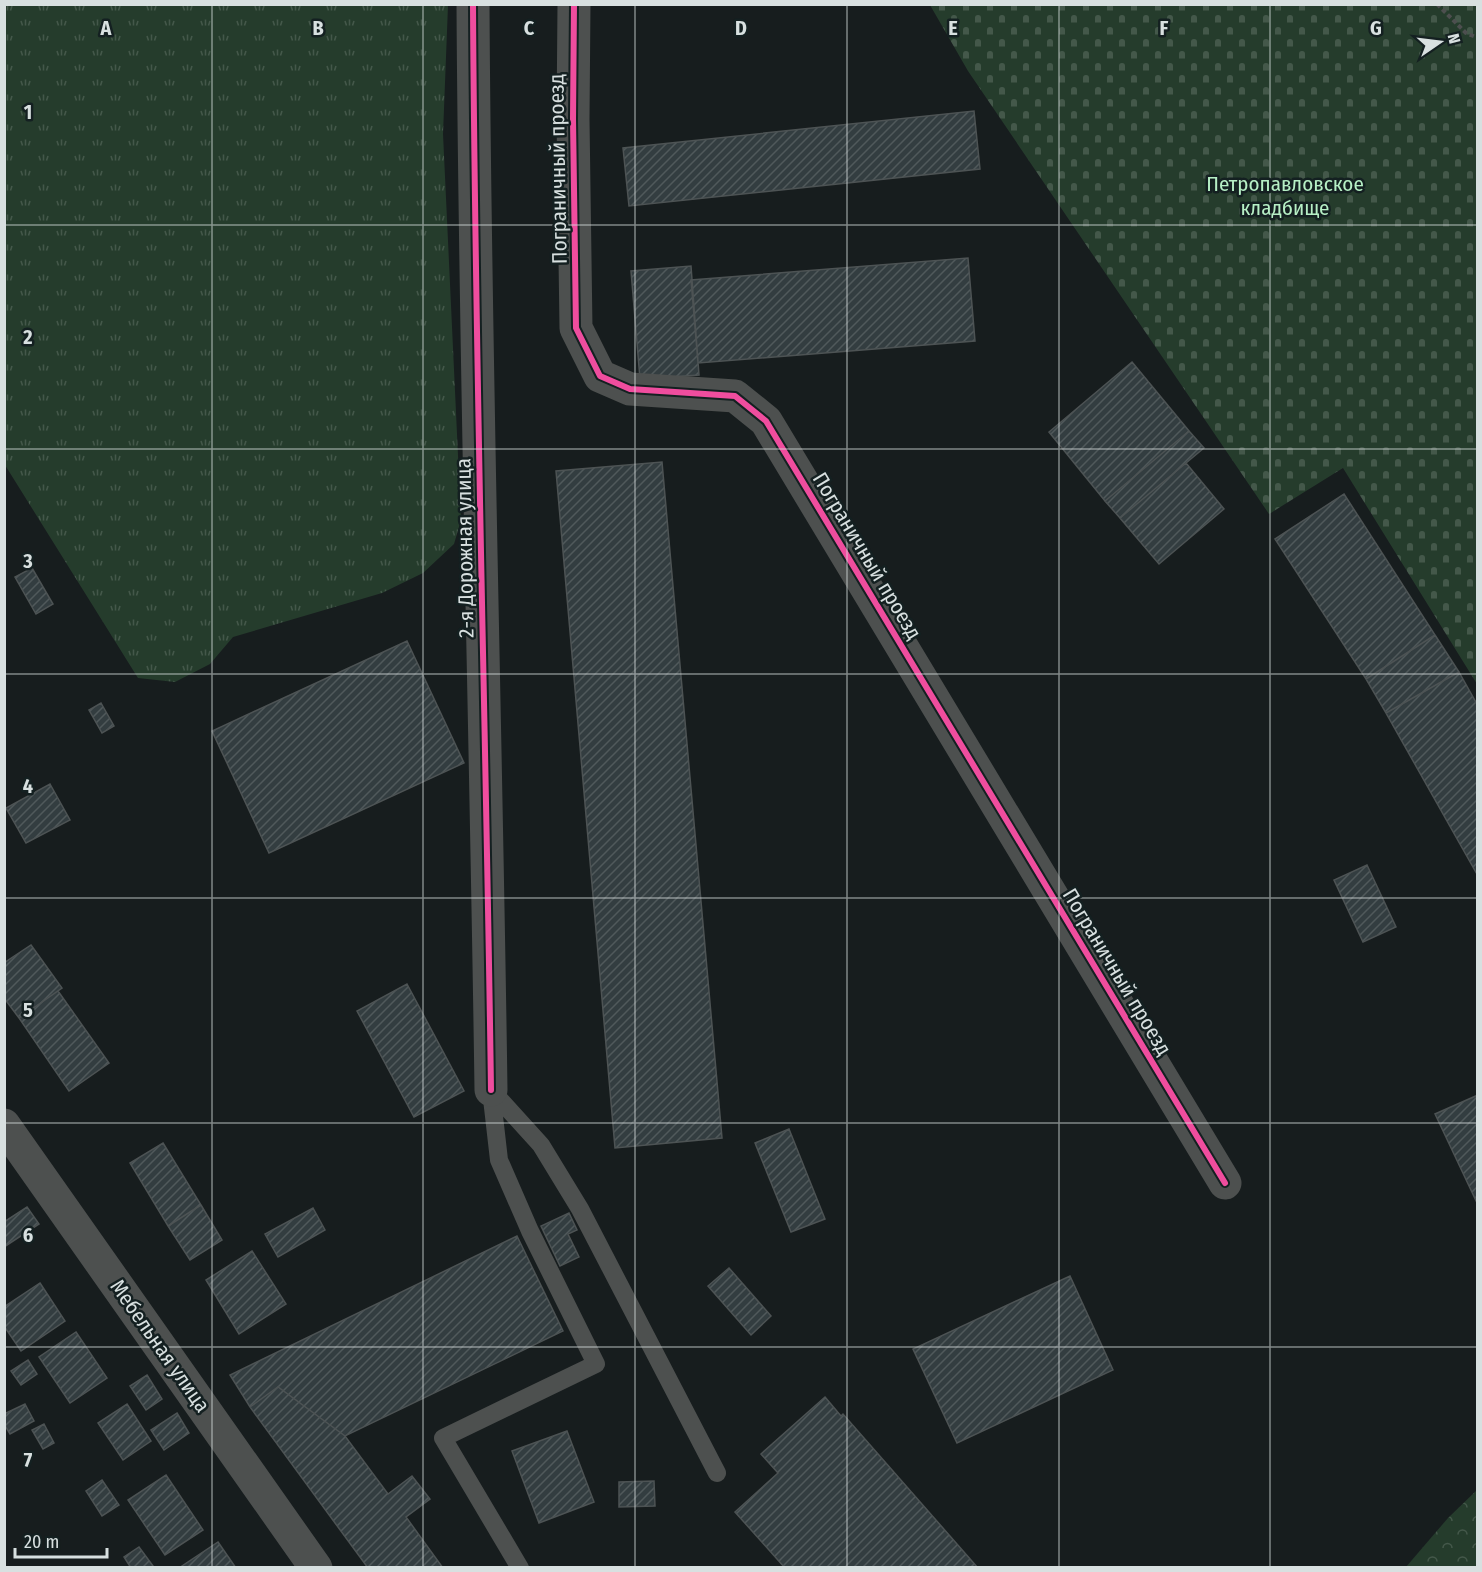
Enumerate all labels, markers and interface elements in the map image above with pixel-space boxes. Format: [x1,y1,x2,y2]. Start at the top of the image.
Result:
north arrow [1410,12,1470,72]
text: A [100,16,113,40]
text: B [312,16,324,40]
text: C [524,16,535,40]
text: D [735,16,747,40]
text: E [948,16,958,40]
text: F [1160,16,1169,40]
text: G [1370,16,1382,40]
text: N [1444,32,1464,45]
street label: Пограничный проезд [543,74,573,264]
text: 1 [24,100,32,124]
park label: Петропавловское кладбище [1206,171,1364,221]
text: 2 [22,325,33,349]
street label: 2-я Дорожная улица [450,458,480,638]
street label: Пограничный проезд [807,468,927,644]
text: 3 [22,549,33,573]
text: 4 [23,774,33,798]
street label: Пограничный проезд [1057,884,1177,1060]
text: 5 [23,998,33,1022]
text: 6 [23,1223,33,1247]
street label: Мебельная улица [105,1275,215,1417]
text: 7 [24,1448,33,1472]
scale bar [15,1521,106,1559]
text: 20 m [24,1531,59,1553]

